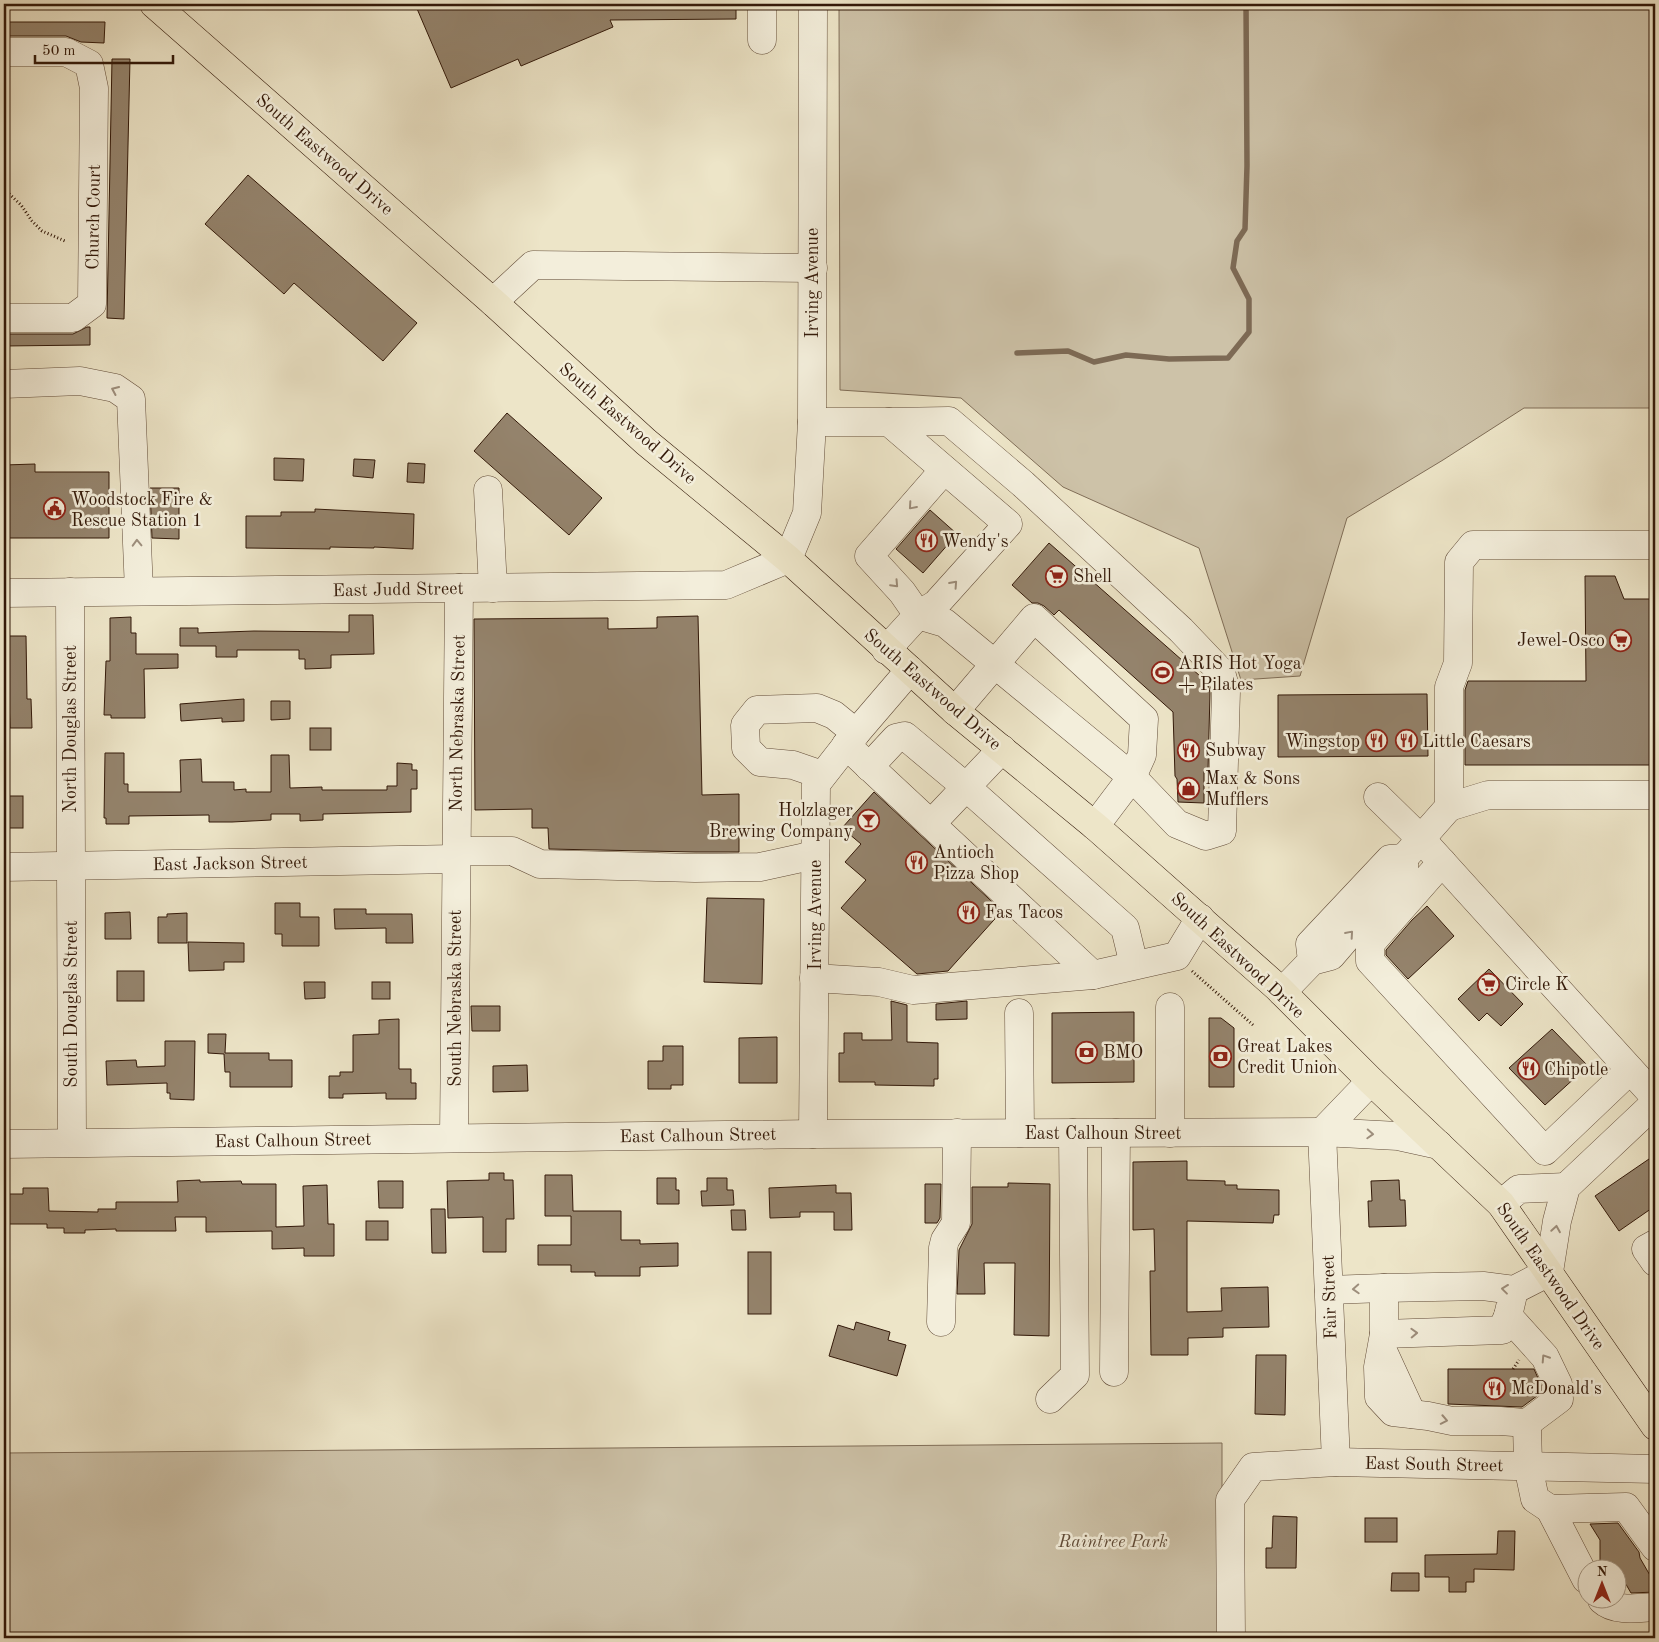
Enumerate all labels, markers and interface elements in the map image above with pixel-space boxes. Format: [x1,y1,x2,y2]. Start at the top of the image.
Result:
scale bar [35,32,172,64]
text: 50 m [42,44,76,59]
street label: South Eastwood Drive [252,91,396,219]
street label: Church Court [84,164,104,270]
street label: Irving Avenue [804,228,822,338]
street label: South Eastwood Drive [555,360,699,488]
one-way arrow [111,385,120,396]
place label: Woodstock Fire & Rescue Station 1 [71,491,213,530]
public building icon: Woodstock Fire & Rescue Station 1 [43,497,67,521]
one-way arrow [909,501,918,510]
restaurant icon: Wendy's [914,529,938,553]
place label: Wendy's [942,533,1009,551]
one-way arrow [131,538,142,546]
supermarket icon: Shell [1045,564,1069,588]
place label: Shell [1073,568,1112,586]
one-way arrow [889,579,898,588]
street label: East Judd Street [332,580,464,600]
one-way arrow [949,581,958,590]
street label: South Eastwood Drive [860,626,1004,754]
supermarket icon: Jewel-Osco [1609,628,1633,652]
place label: Jewel-Osco [1517,632,1605,650]
street label: North Nebraska Street [447,634,469,812]
street label: North Douglas Street [62,645,80,813]
place label: ARIS Hot Yoga + Pilates [1178,655,1302,694]
sports icon: ARIS Hot Yoga + Pilates [1150,661,1174,685]
restaurant icon: Wingstop [1364,729,1388,753]
restaurant icon: Little Caesars [1394,729,1418,753]
place label: Wingstop [1285,733,1360,751]
place label: Little Caesars [1422,733,1531,751]
restaurant icon: Subway [1177,738,1201,762]
place label: Subway [1205,742,1267,760]
place label: Max & Sons Mufflers [1205,770,1300,809]
shop icon: Max & Sons Mufflers [1177,776,1201,800]
place label: Holzlager Brewing Company [709,802,854,841]
bar icon: Holzlager Brewing Company [857,808,881,832]
place label: Antioch Pizza Shop [933,844,1019,883]
restaurant icon: Antioch Pizza Shop [905,850,929,874]
street label: East Jackson Street [152,854,308,874]
street label: Irving Avenue [807,860,825,970]
street label: South Eastwood Drive [1167,890,1307,1022]
restaurant icon: Fas Tacos [957,900,981,924]
place label: Fas Tacos [985,904,1063,922]
street label: South Nebraska Street [447,909,465,1087]
street label: South Douglas Street [63,920,81,1088]
one-way arrow [1344,931,1353,940]
supermarket icon: Circle K [1477,972,1501,996]
place label: Circle K [1505,976,1569,994]
place label: Great Lakes Credit Union [1237,1038,1338,1077]
bank icon: BMO [1075,1040,1099,1064]
place label: BMO [1103,1044,1143,1062]
bank icon: Great Lakes Credit Union [1209,1044,1233,1068]
restaurant icon: Chipotle [1516,1057,1540,1081]
place label: Chipotle [1544,1061,1608,1079]
street label: East Calhoun Street [1024,1125,1182,1143]
street label: East Calhoun Street [619,1126,777,1146]
one-way arrow [1367,1129,1375,1140]
street label: East Calhoun Street [214,1131,372,1151]
street label: South Eastwood Drive [1493,1200,1608,1353]
one-way arrow [1550,1225,1560,1233]
street label: Fair Street [1320,1254,1340,1340]
one-way arrow [1352,1283,1360,1294]
one-way arrow [1500,1284,1508,1295]
one-way arrow [1410,1328,1418,1338]
one-way arrow [1542,1355,1551,1364]
restaurant icon: McDonald's [1483,1376,1507,1400]
place label: McDonald's [1511,1380,1602,1398]
one-way arrow [1440,1414,1449,1424]
street label: East South Street [1364,1455,1504,1475]
park label: Raintree Park [1057,1533,1168,1551]
north arrow [1576,1560,1626,1610]
text: N [1597,1565,1608,1579]

